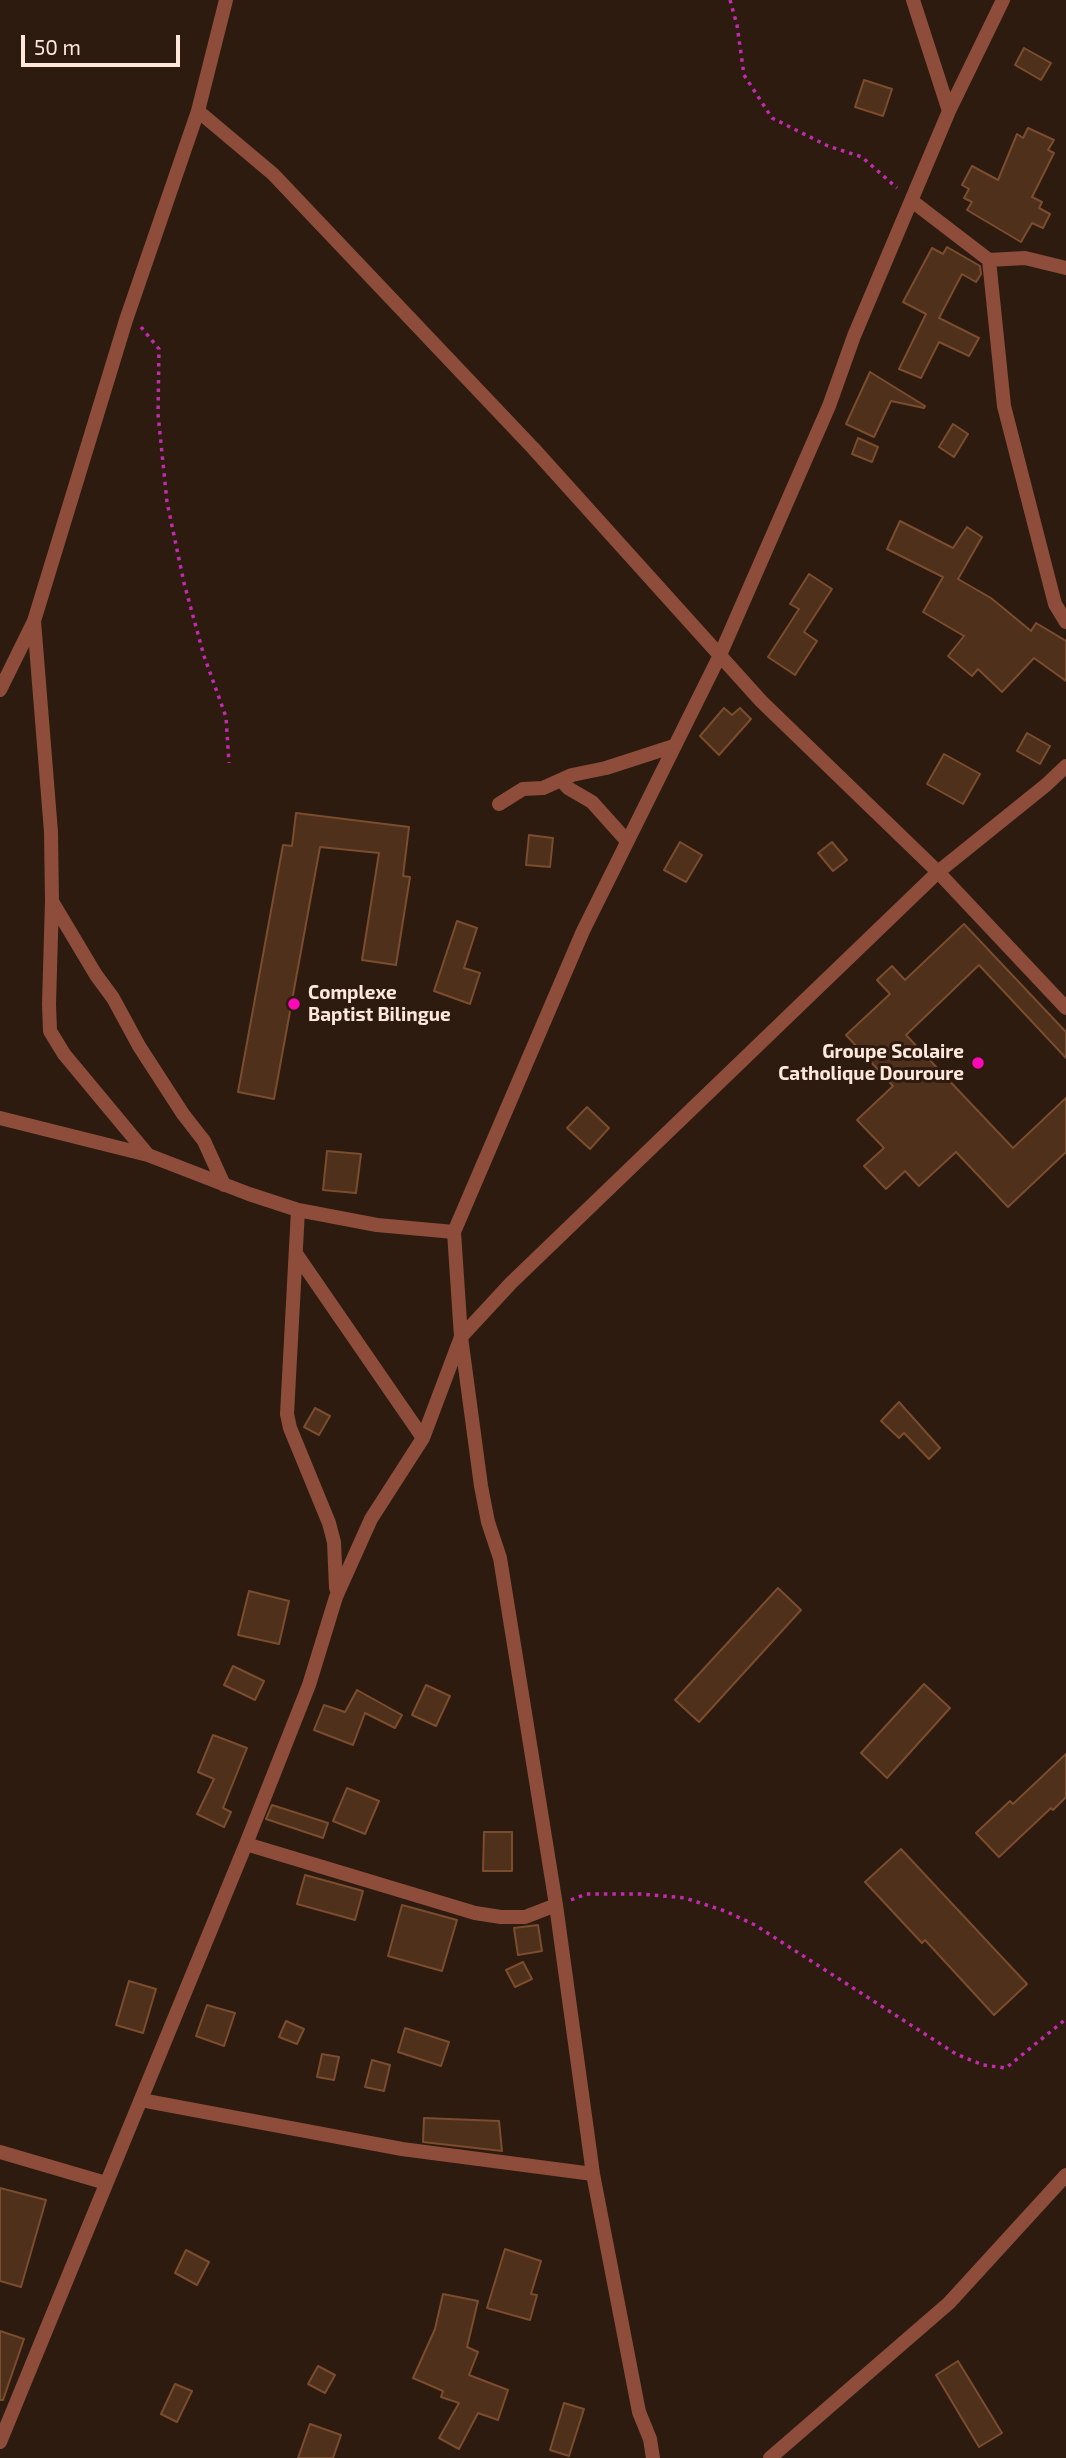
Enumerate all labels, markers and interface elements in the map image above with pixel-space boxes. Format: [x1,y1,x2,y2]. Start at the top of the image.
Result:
scale bar [24,21,184,65]
text: 50 m [34,34,81,59]
place label: Complexe Baptist Bilingue [308,982,451,1026]
marker: Complexe Baptist Bilingue [286,996,302,1012]
place label: Groupe Scolaire Catholique Douroure [778,1041,964,1085]
marker: Groupe Scolaire Catholique Douroure [970,1055,986,1071]

